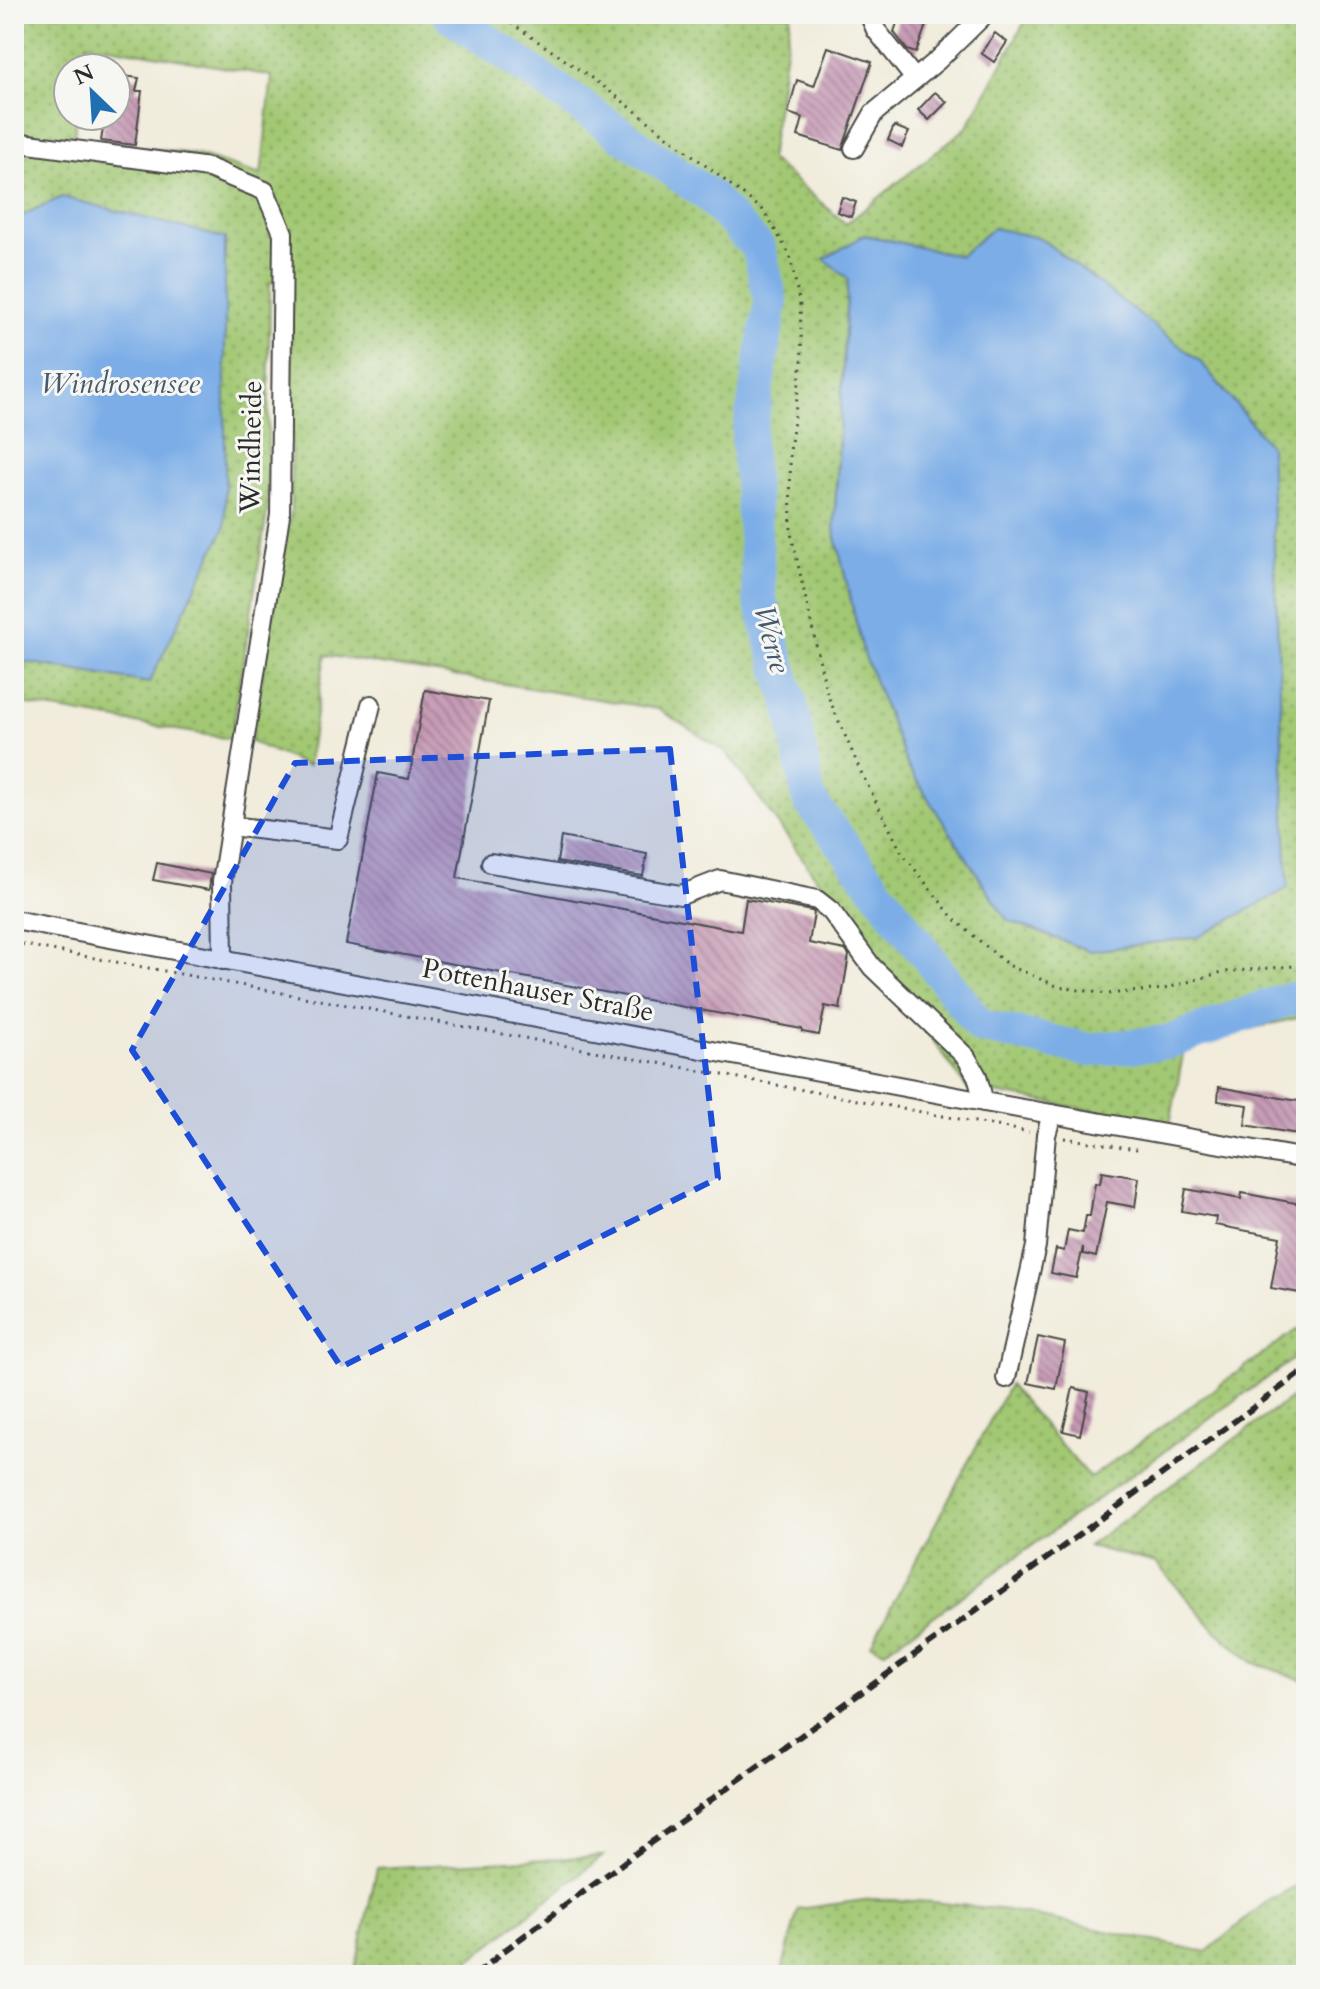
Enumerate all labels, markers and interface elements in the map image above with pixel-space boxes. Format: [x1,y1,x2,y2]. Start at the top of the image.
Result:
north arrow [52,52,132,132]
text: N [69,57,99,92]
water label: Windrosensee [40,363,200,404]
street label: Windheide [231,380,271,515]
water label: Werre [743,600,801,678]
street label: Pottenhauser Straße [419,949,657,1031]

